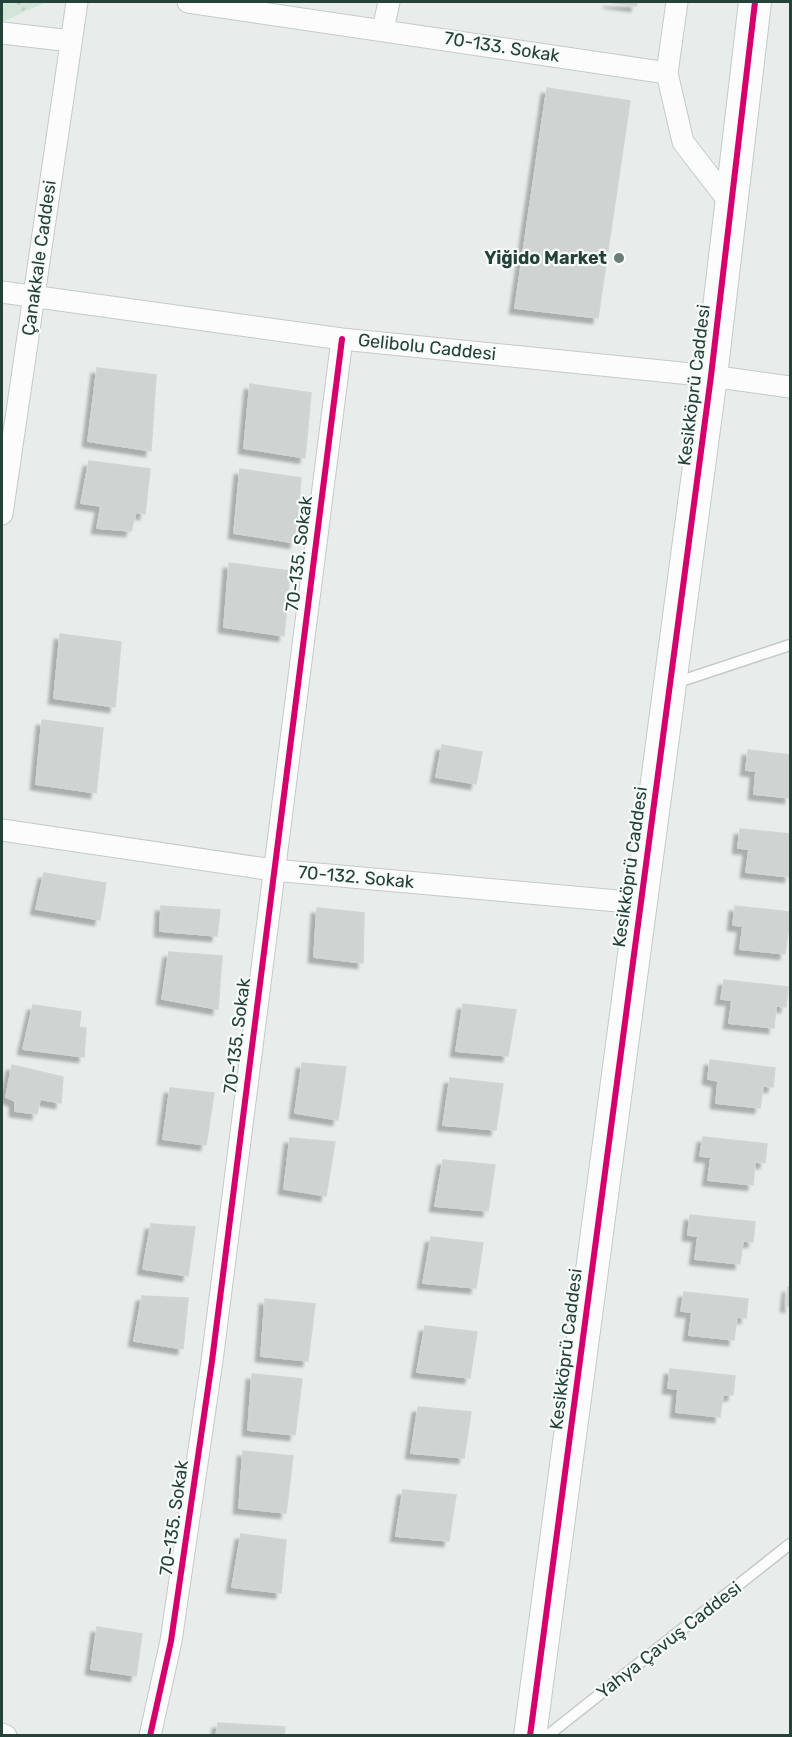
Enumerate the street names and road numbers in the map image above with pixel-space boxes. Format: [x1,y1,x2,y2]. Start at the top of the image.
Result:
street label: 70-133. Sokak [443,27,562,67]
street label: Çanakkale Caddesi [17,179,61,337]
street label: Kesikköprü Caddesi [673,303,715,467]
street label: Gelibolu Caddesi [357,329,497,365]
street label: 70-135. Sokak [281,494,317,613]
street label: Kesikköprü Caddesi [608,785,652,949]
street label: 70-132. Sokak [297,861,416,893]
street label: 70-135. Sokak [219,976,255,1095]
street label: Kesikköprü Caddesi [545,1267,587,1431]
street label: 70-135. Sokak [155,1458,193,1577]
street label: Yahya Çavuş Caddesi [592,1577,746,1703]

